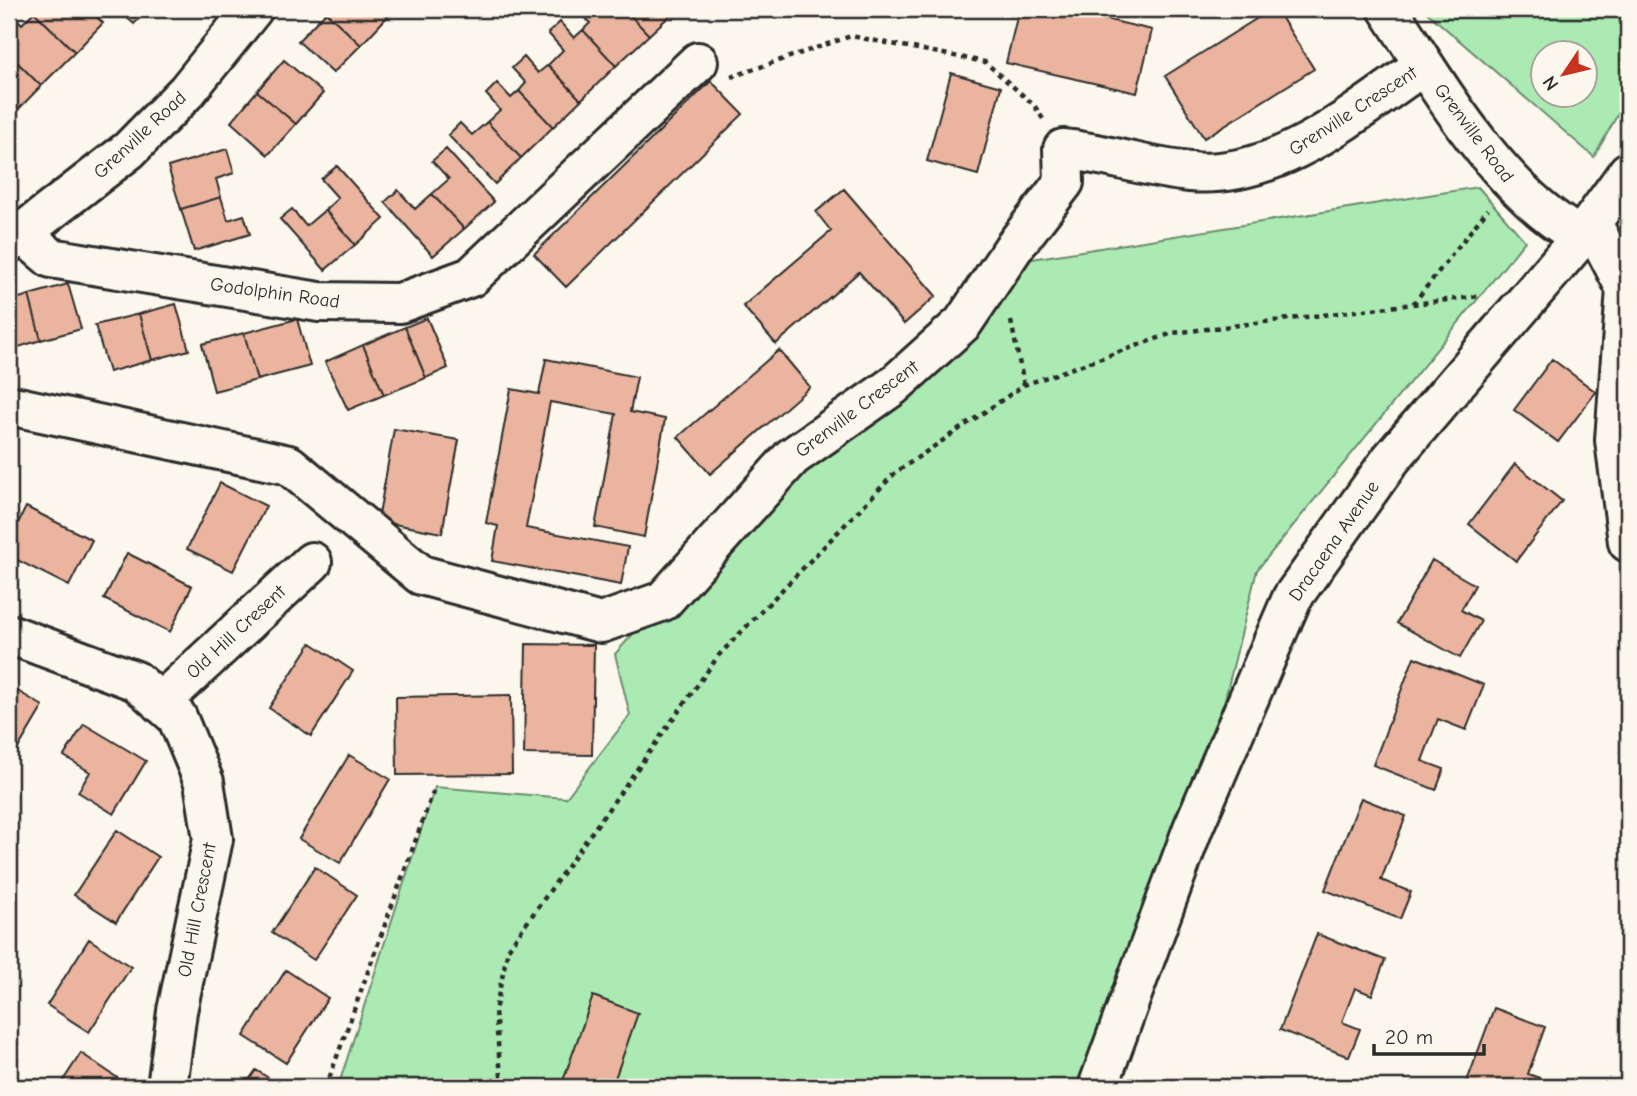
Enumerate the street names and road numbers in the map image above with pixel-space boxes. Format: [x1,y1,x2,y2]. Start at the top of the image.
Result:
street label: Grenville Crescent [1285,61,1422,161]
street label: Grenville Road [1430,79,1518,187]
street label: Grenville Road [89,87,191,183]
street label: Godolphin Road [209,273,341,313]
street label: Grenville Crescent [791,355,923,462]
street label: Dracaena Avenue [1284,477,1384,605]
street label: Old Hill Cresent [182,580,290,683]
street label: Old Hill Crescent [173,840,221,979]

